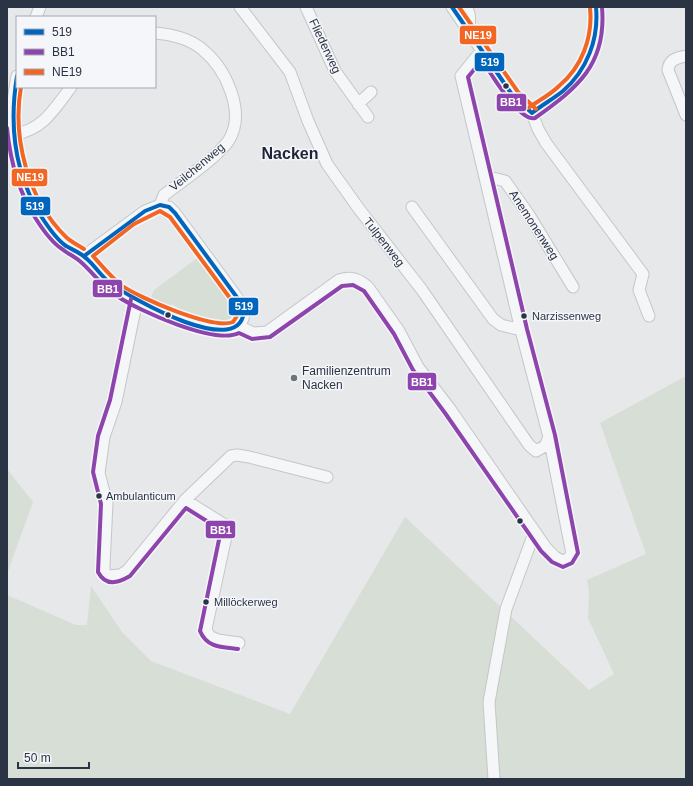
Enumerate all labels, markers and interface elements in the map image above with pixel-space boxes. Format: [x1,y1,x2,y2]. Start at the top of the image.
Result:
legend [16,16,156,88]
street label: Fliederweg [306,16,344,76]
text: 519 [52,25,72,39]
line badge: NE19 [459,25,497,45]
text: NE19 [464,29,492,41]
text: BB1 [52,45,75,59]
line badge: 519 [474,52,505,72]
text: 519 [481,56,499,68]
text: NE19 [52,65,82,79]
unlabelled marker [501,81,511,91]
line badge: BB1 [496,93,527,112]
text: BB1 [500,96,522,108]
street label: Veilchenweg [167,140,227,194]
district label: Nacken [262,145,318,162]
line badge: NE19 [11,168,48,187]
text: NE19 [16,171,44,183]
street label: Anemonenweg [506,188,562,262]
line badge: 519 [20,196,51,216]
text: 519 [26,200,44,212]
street label: Tulpenweg [361,215,407,269]
line badge: BB1 [92,279,123,298]
text: BB1 [97,283,119,295]
line badge: 519 [228,297,259,316]
text: 519 [235,300,253,312]
unlabelled marker [163,310,173,320]
place label: Narzissenweg [532,310,601,322]
marker: Narzissenweg [519,311,529,321]
place label: Familienzentrum Nacken [302,364,391,392]
line badge: BB1 [407,372,437,391]
marker: Familienzentrum Nacken [289,373,299,383]
text: BB1 [411,376,433,388]
place label: Ambulanticum [106,490,176,502]
marker: Ambulanticum [94,491,104,501]
unlabelled marker [515,516,525,526]
line badge: BB1 [205,520,236,539]
text: BB1 [210,524,232,536]
place label: Millöckerweg [214,596,278,608]
marker: Millöckerweg [201,597,211,607]
scale bar [18,744,89,770]
text: 50 m [24,751,51,765]

